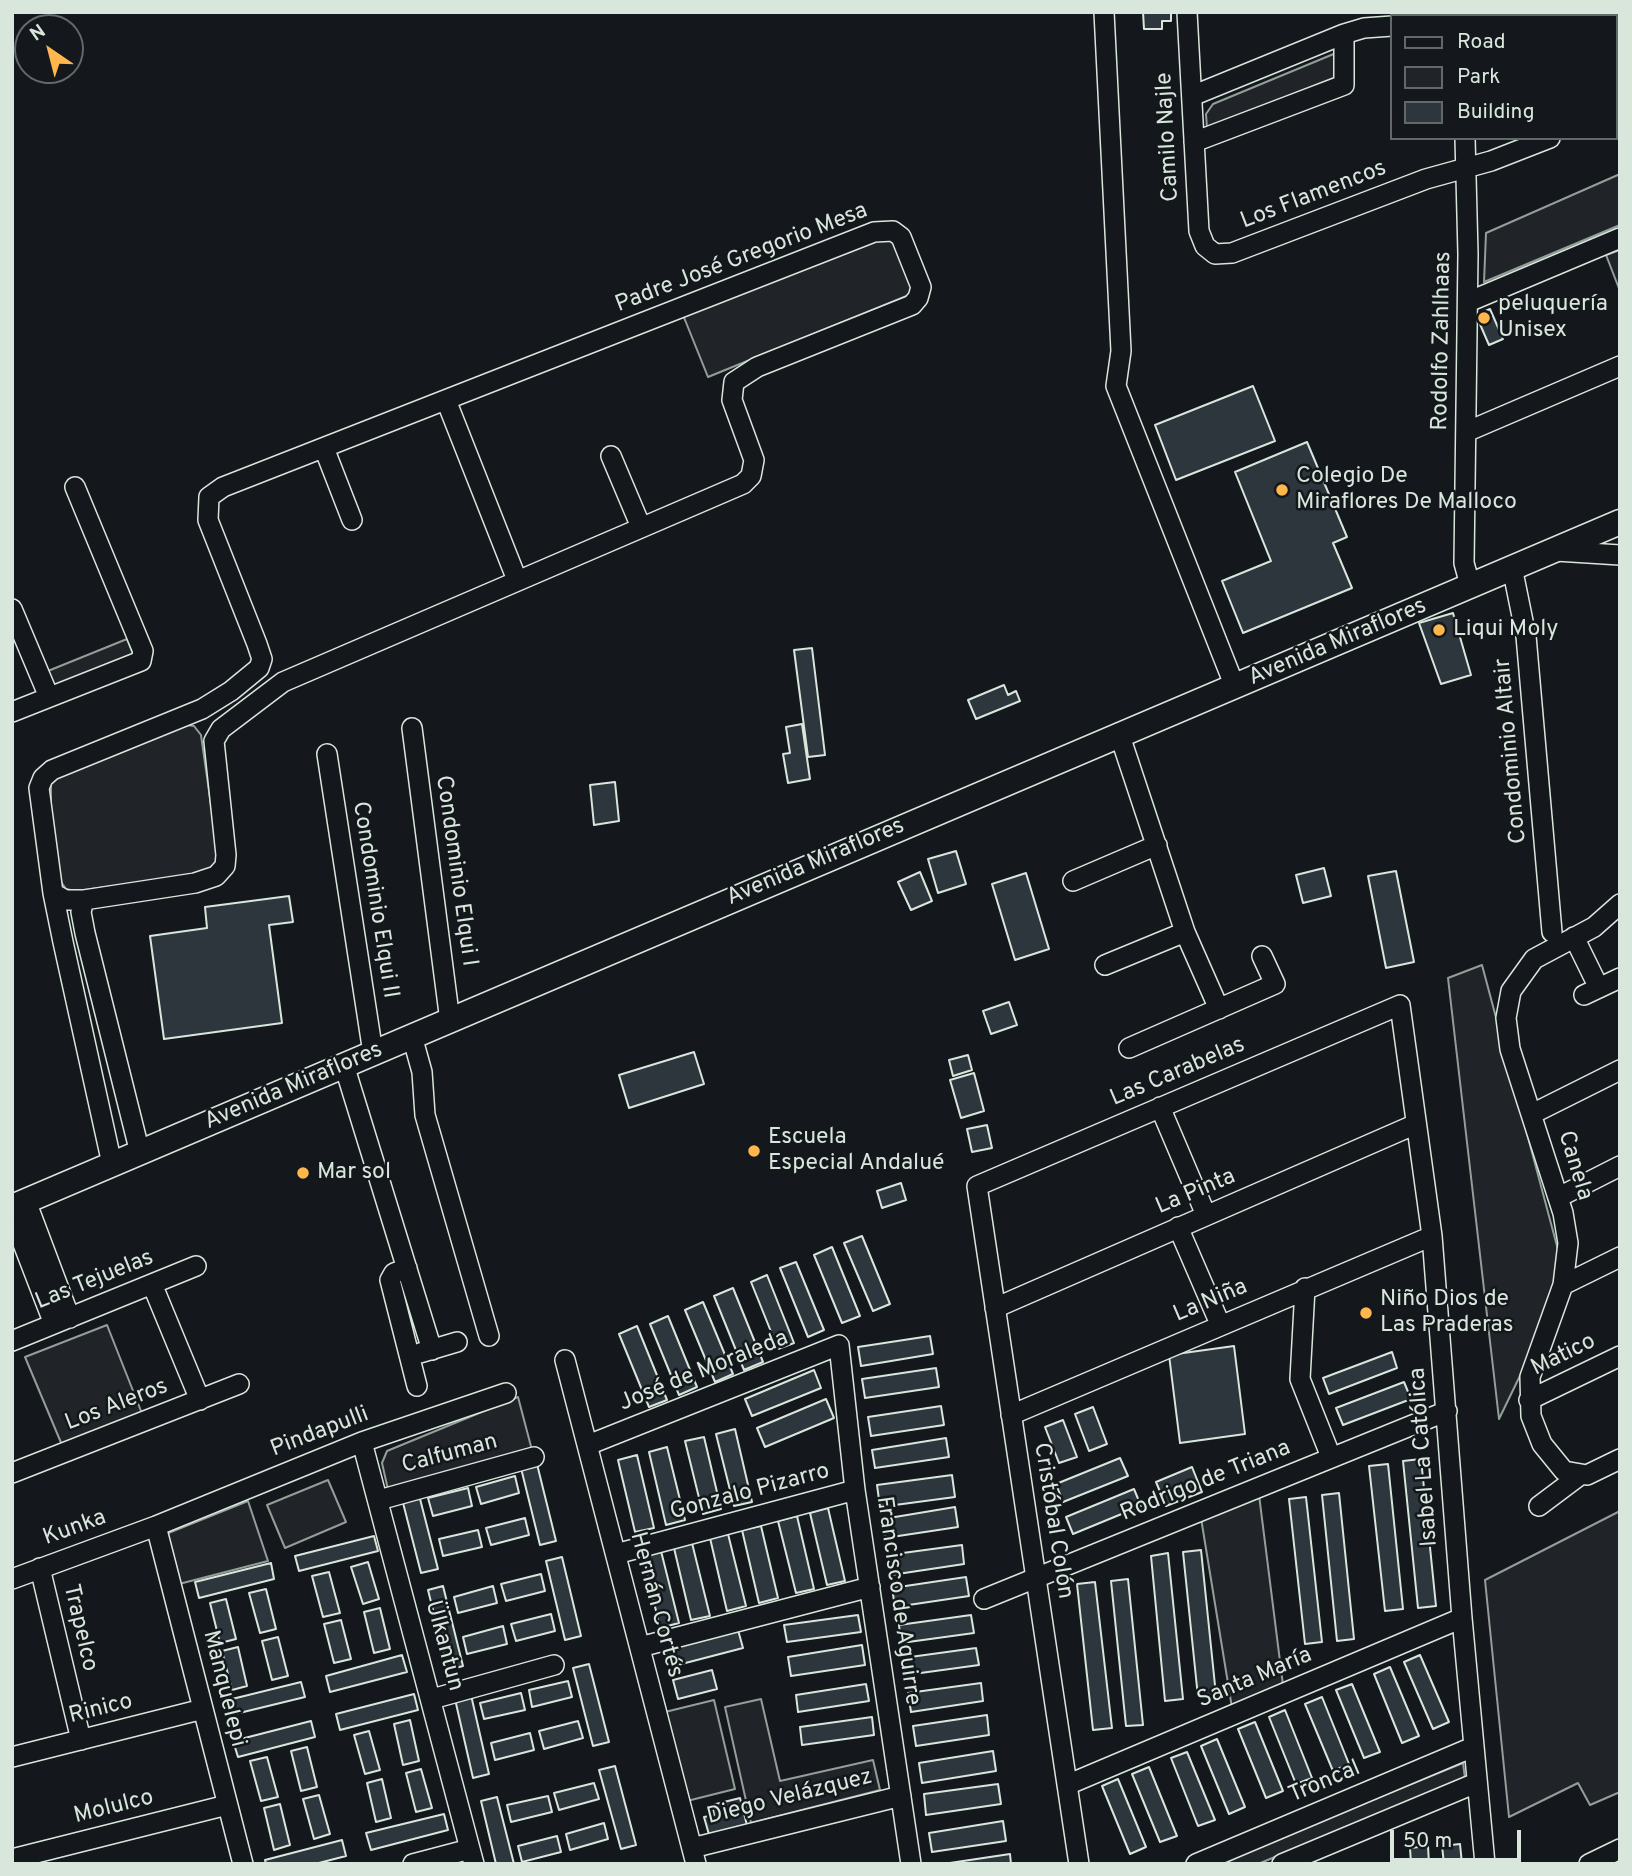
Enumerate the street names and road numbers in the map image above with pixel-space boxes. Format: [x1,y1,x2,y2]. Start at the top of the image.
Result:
street label: Camilo Najle [1152,72,1186,202]
street label: Los Flamencos [1237,156,1391,236]
street label: Padre José Gregorio Mesa [612,198,872,320]
street label: Rodolfo Zahlhaas [1428,251,1458,431]
street label: Avenida Miraflores [1245,593,1431,693]
street label: Condominio Altair [1490,657,1534,845]
street label: Condominio Elqui I [428,774,482,968]
street label: Condominio Elqui II [345,800,403,1000]
street label: Avenida Miraflores [723,813,909,913]
street label: Las Carabelas [1107,1032,1249,1114]
street label: Avenida Miraflores [201,1037,387,1137]
street label: Canela [1550,1128,1598,1204]
street label: La Pinta [1152,1164,1240,1222]
street label: Las Tejuelas [32,1245,158,1317]
street label: La Niña [1170,1274,1252,1330]
street label: José de Moraleda [615,1326,793,1418]
street label: Matico [1527,1329,1601,1383]
street label: Isabel La Católica [1405,1367,1445,1547]
street label: Los Aleros [62,1374,172,1438]
street label: Pindapulli [267,1402,373,1464]
street label: Calfuman [399,1429,501,1481]
street label: Rodrigo de Triana [1117,1435,1295,1529]
street label: Cristóbal Colón [1026,1441,1078,1601]
street label: Gonzalo Pizarro [667,1458,833,1528]
street label: Francisco de Aguirre [869,1495,925,1707]
street label: Kunka [40,1505,110,1553]
street label: Hernán Cortés [622,1529,688,1681]
street label: Trapelco [56,1582,102,1674]
street label: Ülkantun [418,1598,468,1694]
street label: Manquelepi [195,1628,251,1750]
street label: Santa María [1194,1642,1316,1716]
street label: Rinico [66,1689,136,1731]
street label: Troncal [1285,1756,1365,1810]
street label: Diego Velázquez [704,1764,876,1832]
street label: Molulco [71,1785,157,1831]

